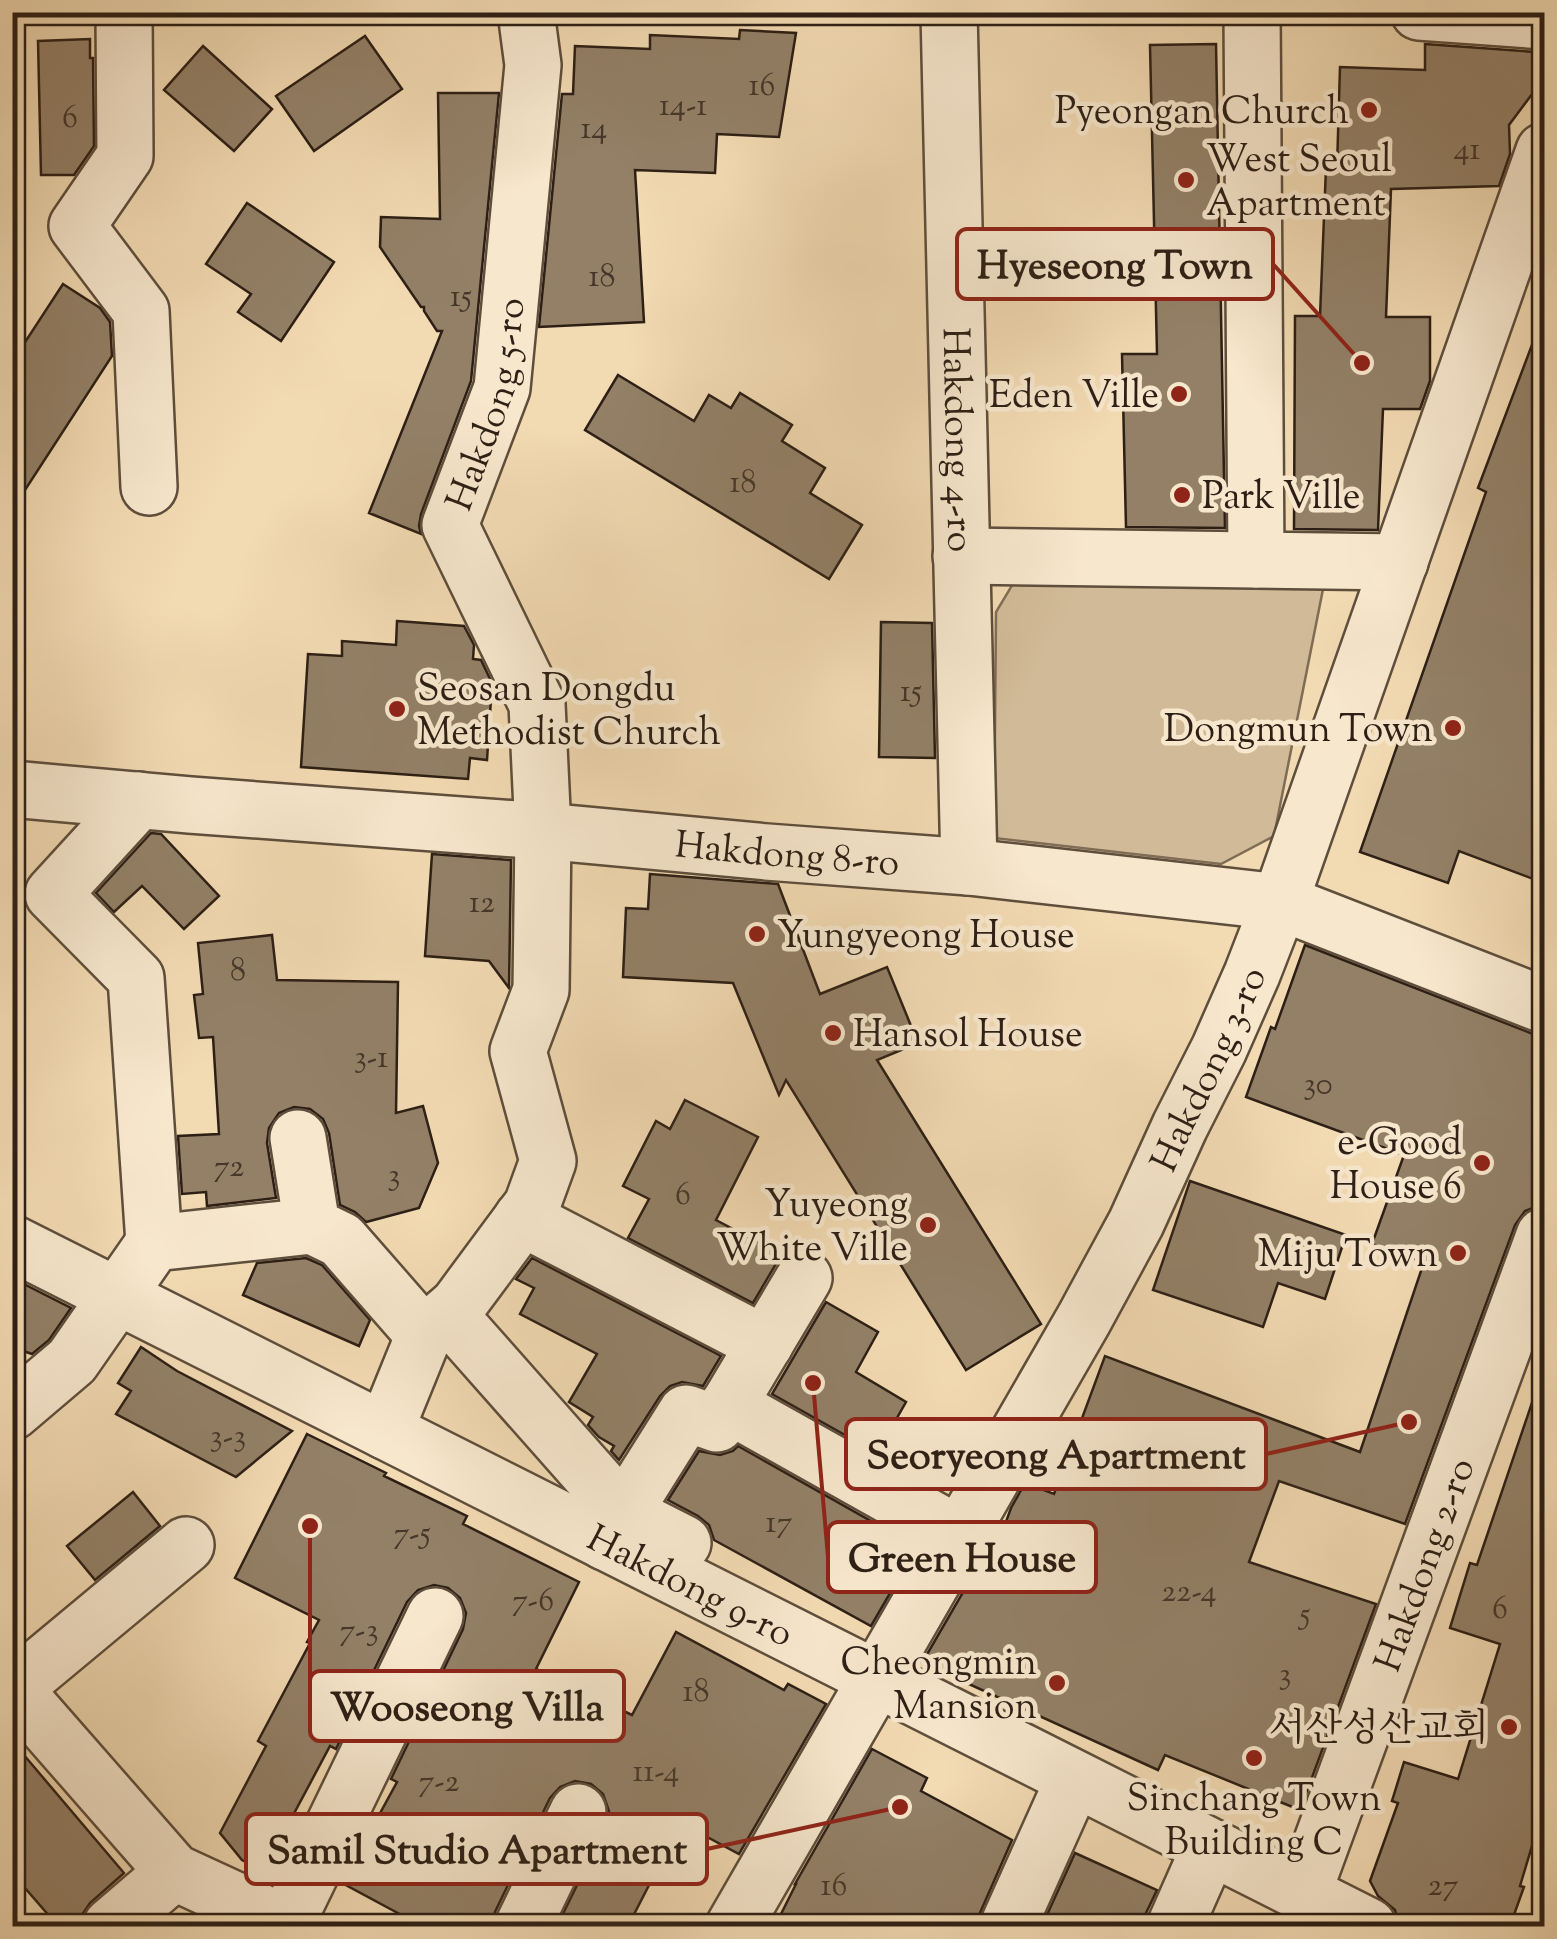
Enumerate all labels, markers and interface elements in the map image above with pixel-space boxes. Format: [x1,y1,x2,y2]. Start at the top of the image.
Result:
house number: 16 [749,64,775,110]
house number: 14-1 [659,84,707,130]
place label: Pyeongan Church [1055,87,1349,141]
house number: 6 [62,96,78,142]
marker: Pyeongan Church [1358,99,1380,121]
house number: 14 [580,107,608,153]
house number: 41 [1453,128,1481,174]
place label: West Seoul Apartment [1206,135,1392,233]
marker: West Seoul Apartment [1175,169,1197,191]
callout: Hyeseong Town [957,229,1273,299]
text: Hyeseong Town [977,240,1253,297]
house number: 18 [589,255,615,301]
house number: 15 [450,275,472,321]
street label: Hakdong 5-ro [435,296,542,519]
street label: Hakdong 4-ro [925,327,985,553]
place label: Eden Ville [989,371,1159,425]
marker: Eden Ville [1168,383,1190,405]
house number: 18 [730,461,756,507]
place label: Park Ville [1202,472,1361,526]
marker: Park Ville [1171,484,1193,506]
place label: Seosan Dongdu Methodist Church [417,664,721,762]
house number: 15 [900,670,922,716]
marker: Seosan Dongdu Methodist Church [386,698,408,720]
place label: Dongmun Town [1164,705,1433,759]
marker: Dongmun Town [1442,717,1464,739]
street label: Hakdong 8-ro [672,820,901,893]
house number: 12 [469,881,495,927]
place label: Yungyeong House [777,911,1075,965]
marker: Yungyeong House [746,923,768,945]
house number: 8 [230,949,246,995]
street label: Hakdong 3-ro [1140,959,1283,1182]
place label: Hansol House [853,1010,1083,1064]
marker: Hansol House [822,1022,844,1044]
house number: 3-1 [354,1036,388,1082]
house number: 30 [1303,1063,1333,1109]
place label: e-Good House 6 [1330,1118,1462,1216]
house number: 72 [214,1145,244,1191]
marker: e-Good House 6 [1471,1152,1493,1174]
house number: 3 [388,1154,400,1200]
house number: 6 [675,1173,691,1219]
place label: Yuyeong White Ville [716,1180,908,1278]
marker: Yuyeong White Ville [917,1214,939,1236]
place label: Miju Town [1258,1230,1438,1284]
marker: Miju Town [1447,1242,1469,1264]
house number: 3-3 [210,1415,246,1461]
callout: Seoryeong Apartment [846,1419,1266,1489]
text: Seoryeong Apartment [866,1430,1246,1487]
street label: Hakdong 2-ro [1363,1451,1491,1680]
house number: 17 [766,1501,792,1547]
house number: 7-5 [393,1512,431,1558]
street label: Hakdong 9-ro [576,1514,801,1663]
callout: Green House [828,1522,1096,1592]
text: Green House [848,1533,1076,1590]
house number: 22-4 [1161,1570,1217,1616]
house number: 7-6 [512,1579,554,1625]
house number: 6 [1492,1587,1508,1633]
house number: 5 [1298,1593,1311,1639]
house number: 7-3 [339,1609,379,1655]
place label: Cheongmin Mansion [841,1638,1037,1736]
house number: 3 [1279,1653,1291,1699]
house number: 18 [683,1670,709,1716]
callout: Wooseong Villa [310,1671,624,1741]
marker: Cheongmin Mansion [1046,1672,1068,1694]
text: Wooseong Villa [330,1682,604,1739]
place label: 서산성산교회 [1269,1704,1489,1758]
marker: 서산성산교회 [1498,1716,1520,1738]
marker: Sinchang Town Building C [1243,1747,1265,1769]
house number: 11-4 [633,1750,679,1796]
house number: 7-2 [419,1760,459,1806]
place label: Sinchang Town Building C [1127,1774,1381,1872]
callout: Samil Studio Apartment [246,1814,707,1884]
text: Samil Studio Apartment [267,1825,687,1882]
house number: 16 [821,1864,847,1910]
house number: 27 [1427,1864,1459,1910]

